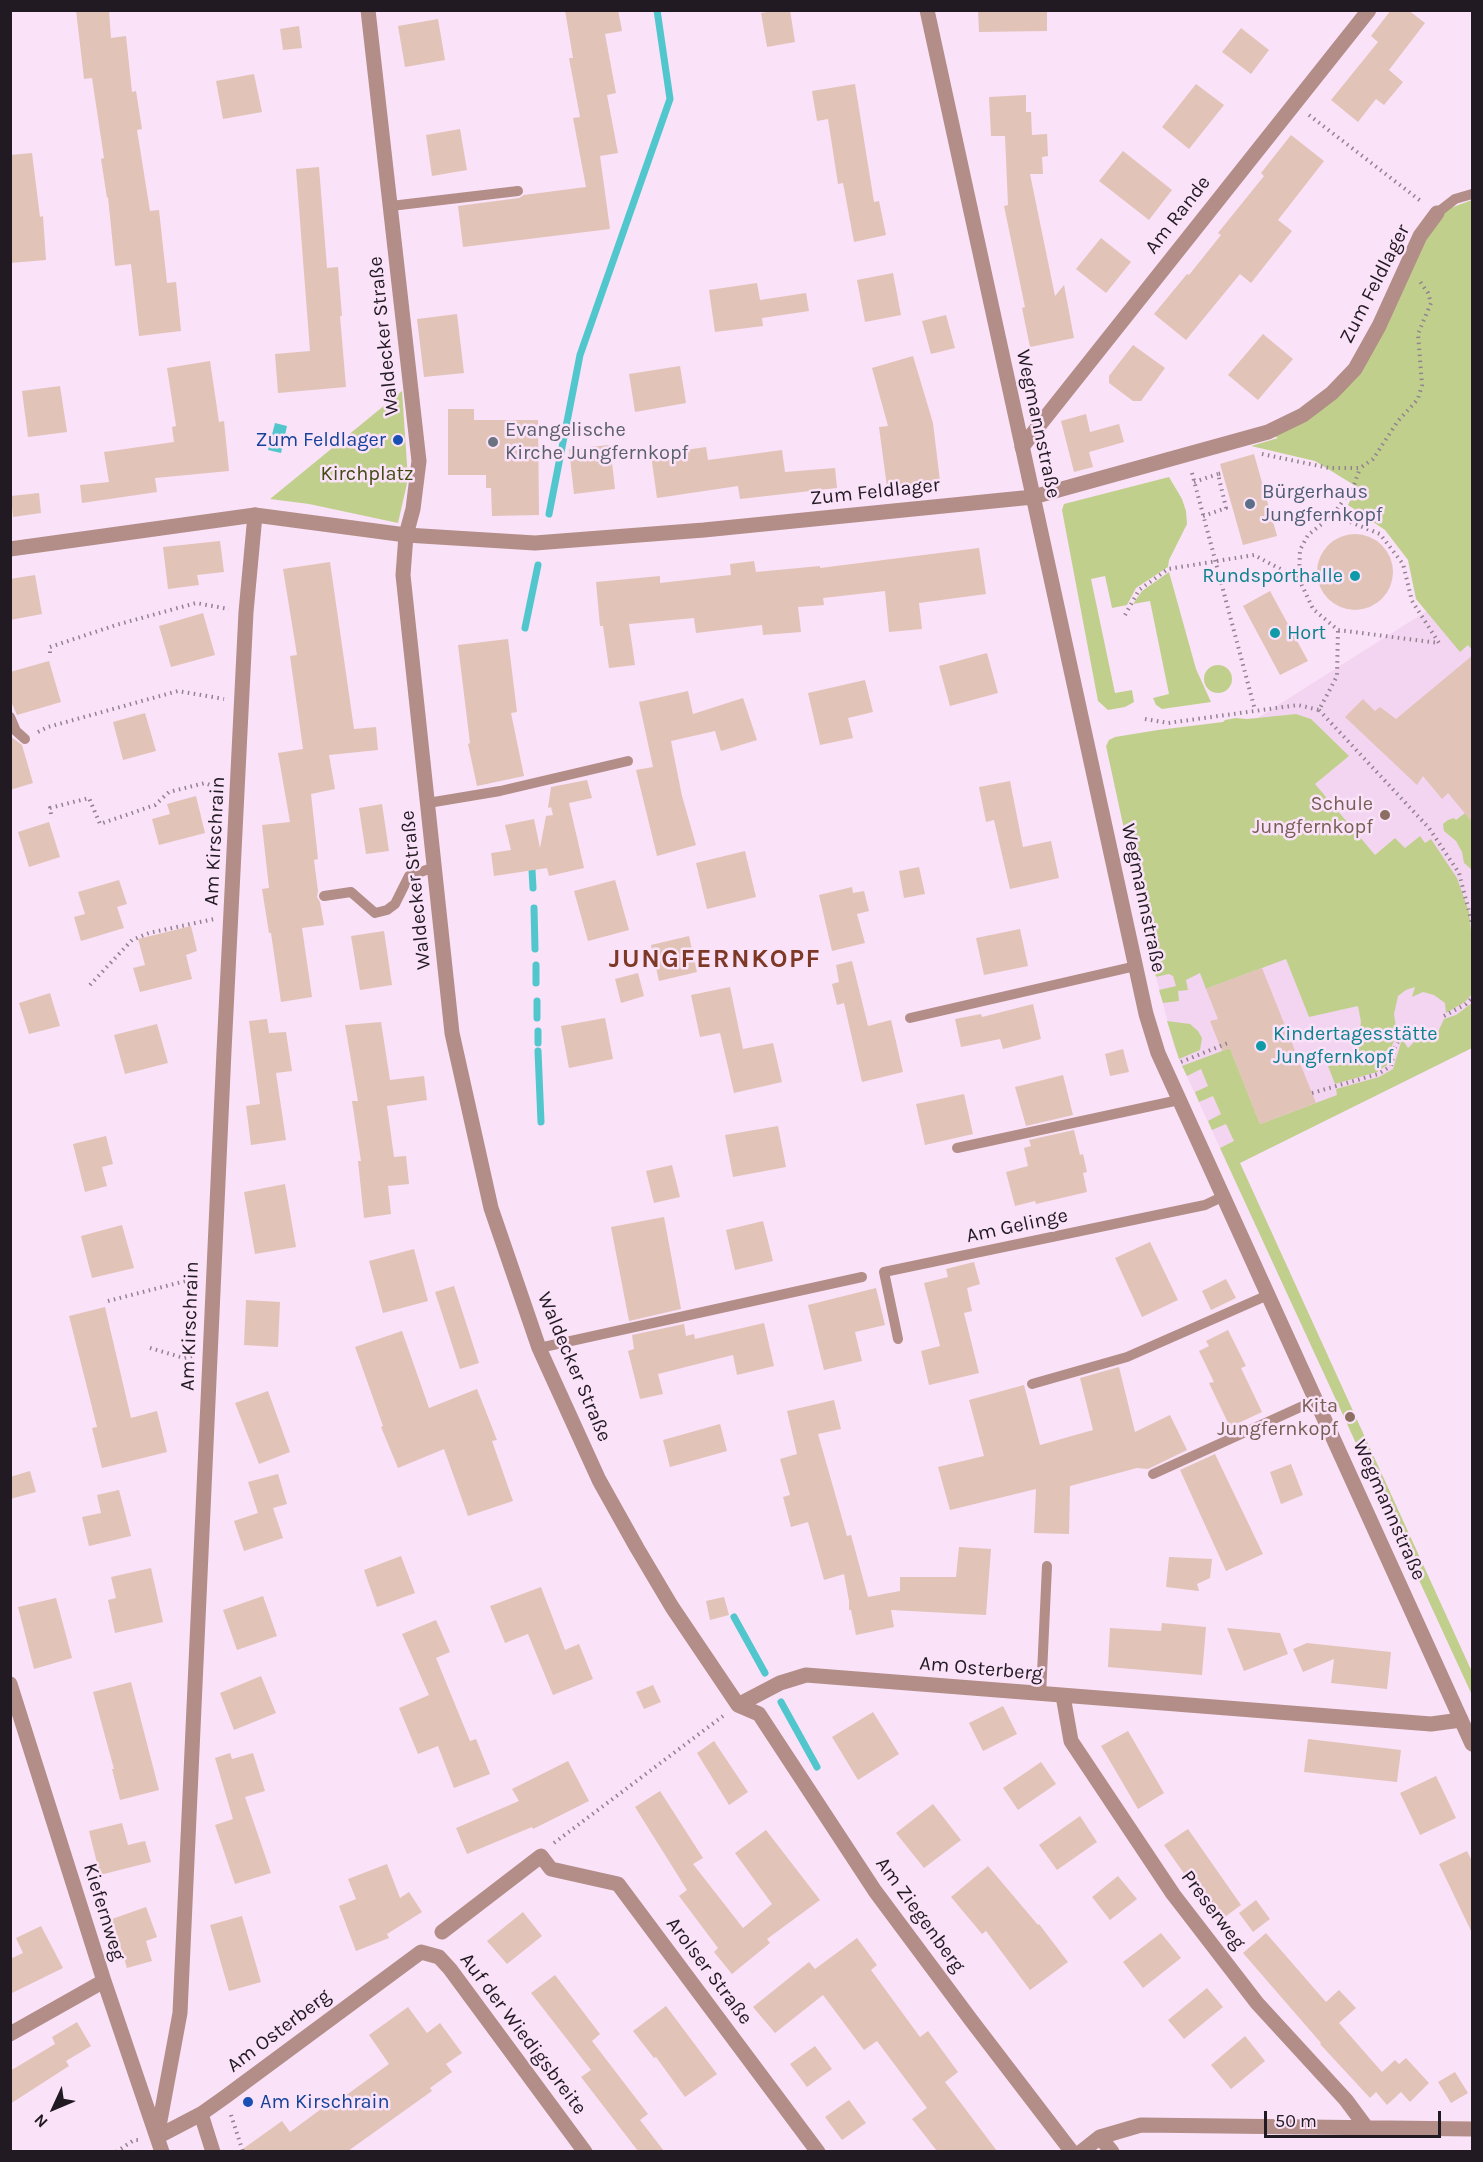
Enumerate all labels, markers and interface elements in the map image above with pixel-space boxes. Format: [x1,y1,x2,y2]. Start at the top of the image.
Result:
street label: Am Rande [1140,171,1216,259]
street label: Zum Feldlager [1335,220,1415,348]
street label: Waldecker Straße [364,255,404,417]
street label: Wegmannstraße [1011,347,1065,501]
place label: Evangelische Kirche Jungfernkopf [505,418,688,465]
place label: Zum Feldlager [256,428,386,452]
marker: Zum Feldlager [391,433,405,447]
marker: Evangelische Kirche Jungfernkopf [486,435,500,449]
park label: Kirchplatz [320,462,414,486]
street label: Zum Feldlager [809,473,941,511]
place label: Bürgerhaus Jungfernkopf [1262,480,1383,527]
marker: Bürgerhaus Jungfernkopf [1243,497,1257,511]
place label: Rundsporthalle [1202,564,1343,588]
marker: Rundsporthalle [1348,569,1362,583]
place label: Hort [1287,621,1326,645]
marker: Hort [1268,626,1282,640]
street label: Am Kirschrain [200,776,230,906]
place label: Schule Jungfernkopf [1252,792,1373,839]
marker: Schule Jungfernkopf [1378,808,1392,822]
street label: Waldecker Straße [396,809,436,971]
street label: Wegmannstraße [1116,821,1170,975]
district label: JUNGFERNKOPF [609,944,821,976]
place label: Kindertagesstätte Jungfernkopf [1273,1022,1437,1069]
marker: Kindertagesstätte Jungfernkopf [1254,1039,1268,1053]
street label: Am Gelinge [964,1204,1070,1248]
street label: Am Kirschrain [176,1261,204,1391]
street label: Waldecker Straße [532,1289,616,1445]
place label: Kita Jungfernkopf [1217,1394,1338,1441]
marker: Kita Jungfernkopf [1343,1410,1357,1424]
street label: Wegmannstraße [1347,1436,1431,1584]
street label: Am Osterberg [918,1652,1044,1686]
street label: Am Ziegenberg [870,1853,970,1977]
street label: Kiefernweg [78,1860,130,1964]
street label: Preserweg [1176,1866,1250,1954]
street label: Arolser Straße [661,1913,757,2029]
street label: Auf der Wiedigsbreite [454,1948,592,2120]
street label: Am Osterberg [222,1984,336,2078]
north arrow [24,2078,84,2138]
place label: Am Kirschrain [260,2090,389,2114]
marker: Am Kirschrain [241,2095,255,2109]
scale bar [1267,2099,1444,2137]
text: N [30,2110,52,2132]
text: 50 m [1275,2110,1317,2132]

